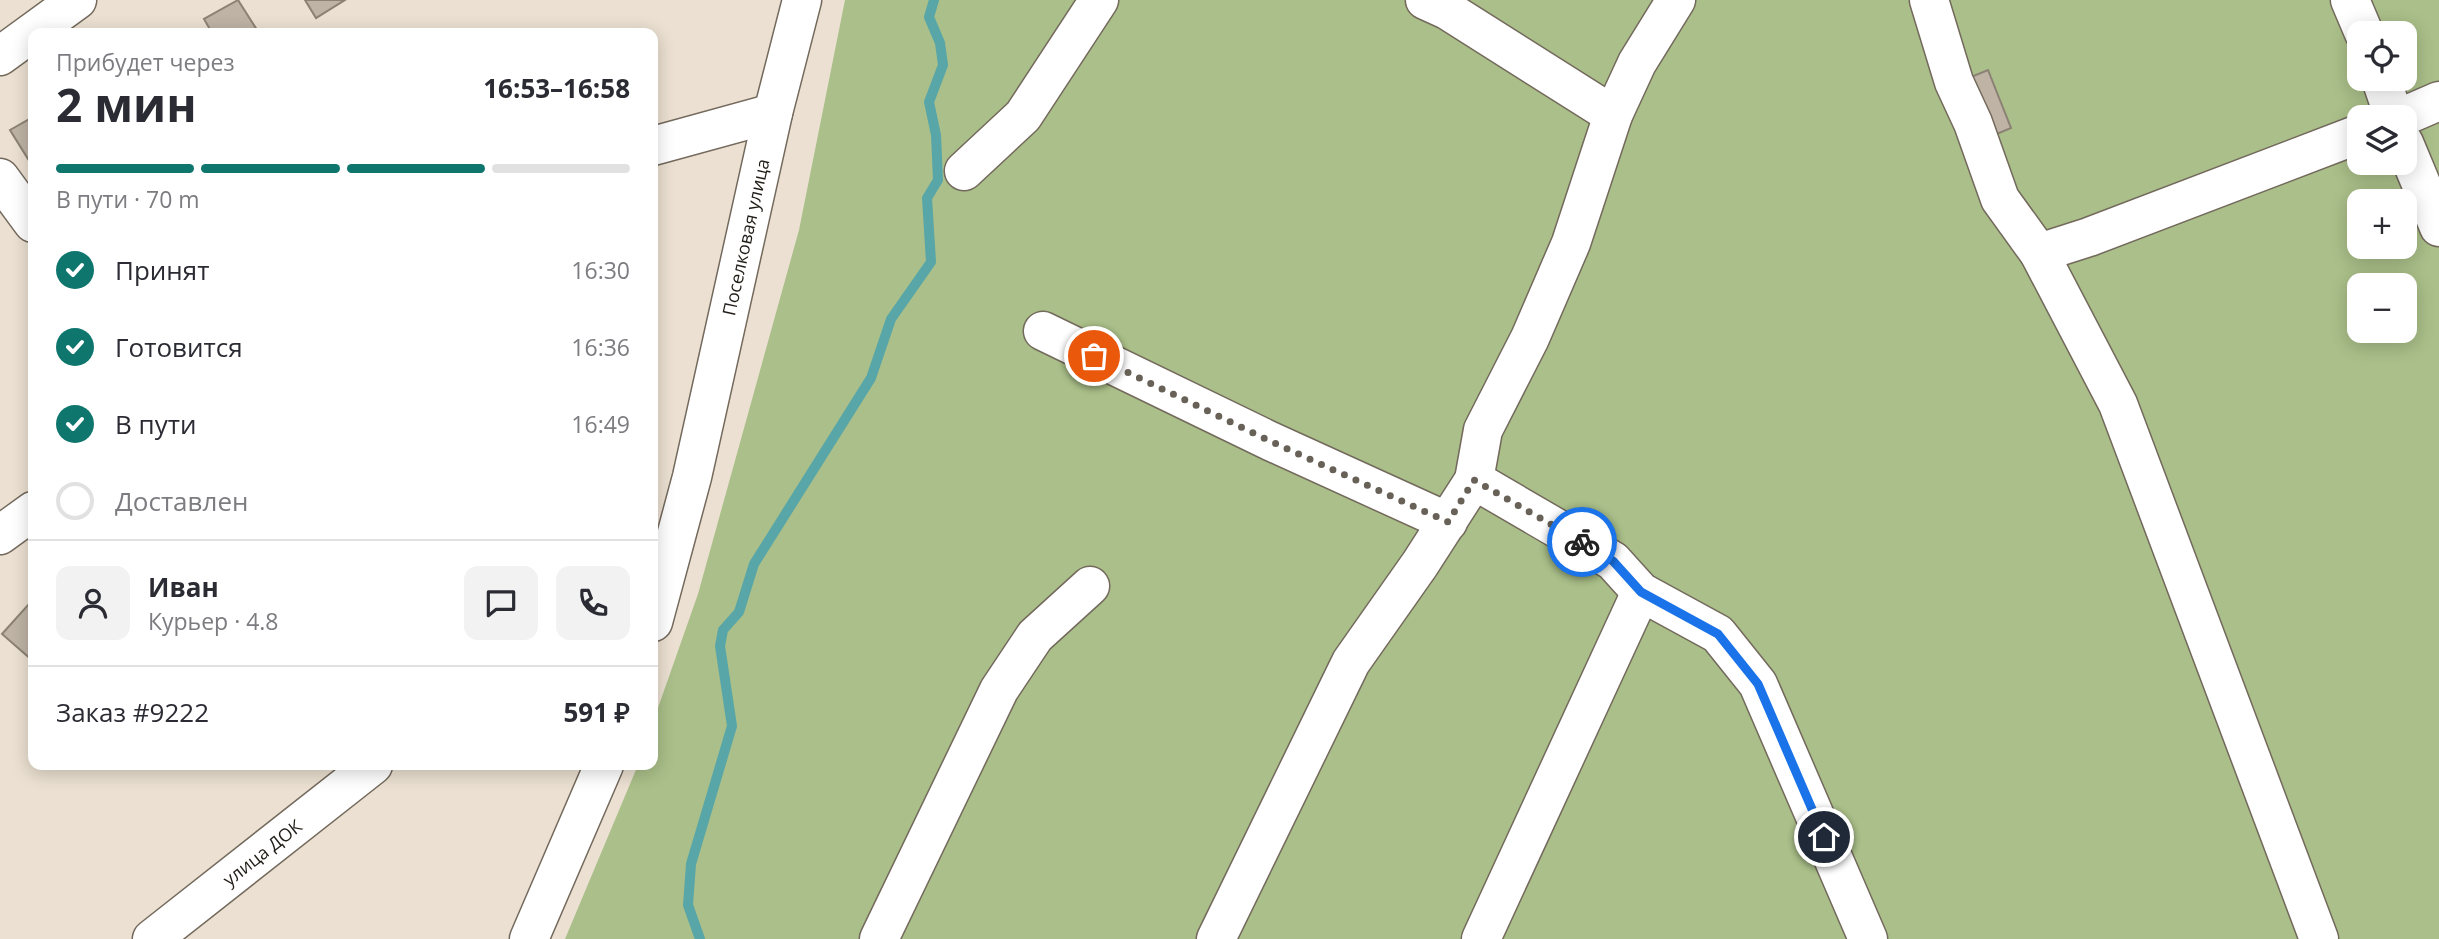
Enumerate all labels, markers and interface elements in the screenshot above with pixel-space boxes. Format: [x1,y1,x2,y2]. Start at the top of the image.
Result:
map controls [2347,21,2417,343]
button: locate [2347,21,2417,91]
text: Прибудет через [56,46,235,78]
text: 16:53–16:58 [483,70,630,106]
text: 2 мин [56,73,197,135]
button: layers [2347,105,2417,175]
street label: Поселковая улица [716,156,775,318]
text: В пути · 70 m [56,183,200,215]
button: + [2347,189,2417,259]
icon: check [56,251,94,289]
text: Принят [115,252,209,288]
text: 16:30 [571,254,630,286]
button: − [2347,273,2417,343]
pin [1064,326,1124,386]
icon: check [56,328,94,366]
text: Готовится [115,329,243,365]
text: 16:36 [571,331,630,363]
icon: bag [1075,337,1113,375]
icon: check [56,405,94,443]
text: В пути [115,406,196,442]
text: 16:49 [571,408,630,440]
text: Доставлен [115,483,248,519]
courier [1547,507,1617,577]
icon: bike [1563,523,1601,561]
button: person [56,566,130,640]
button: chat [464,566,538,640]
button: phone [556,566,630,640]
text: Иван [148,569,219,605]
text: Курьер · 4.8 [148,605,279,637]
text: Заказ #9222 [56,694,209,730]
text: 591 ₽ [564,694,630,730]
pin [1794,807,1854,867]
street label: улица ДОК [218,814,306,891]
icon: home [1805,818,1843,856]

